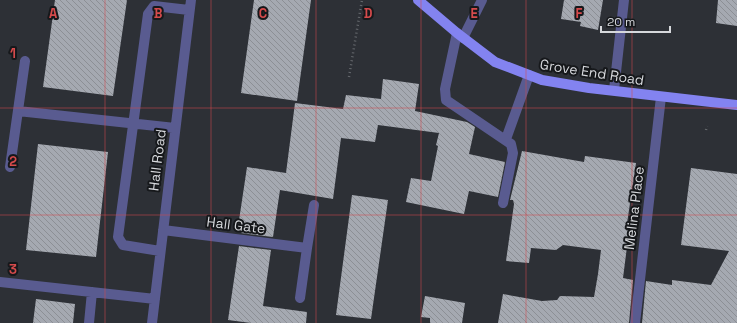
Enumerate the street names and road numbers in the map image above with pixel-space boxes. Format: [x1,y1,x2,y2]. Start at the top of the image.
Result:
street label: Grove End Road [539,55,645,89]
street label: Hall Road [144,128,170,192]
street label: Melina Place [620,165,648,251]
street label: Hall Gate [206,212,266,238]

